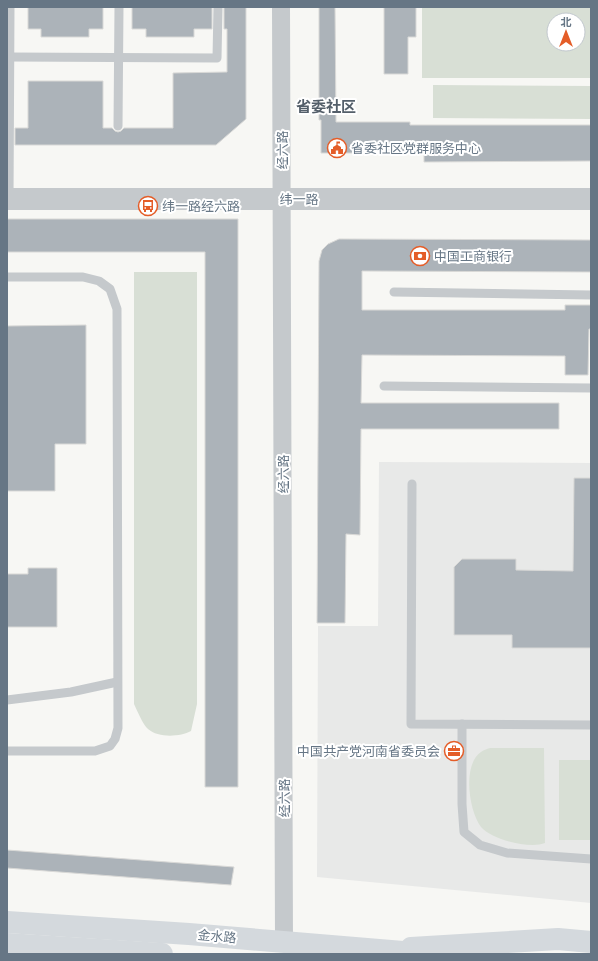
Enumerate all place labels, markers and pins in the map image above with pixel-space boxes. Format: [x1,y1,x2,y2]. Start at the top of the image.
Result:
public building icon: 省委社区党群服务中心 [326,137,348,159]
place label: 省委社区党群服务中心 [351,140,481,156]
bus stop icon: 纬一路经六路 [137,195,159,217]
place label: 纬一路经六路 [162,198,240,214]
bank icon: 中国工商银行 [409,245,431,267]
place label: 中国工商银行 [434,248,512,264]
office icon: 中国共产党河南省委员会 [443,740,465,762]
place label: 中国共产党河南省委员会 [297,743,440,759]

